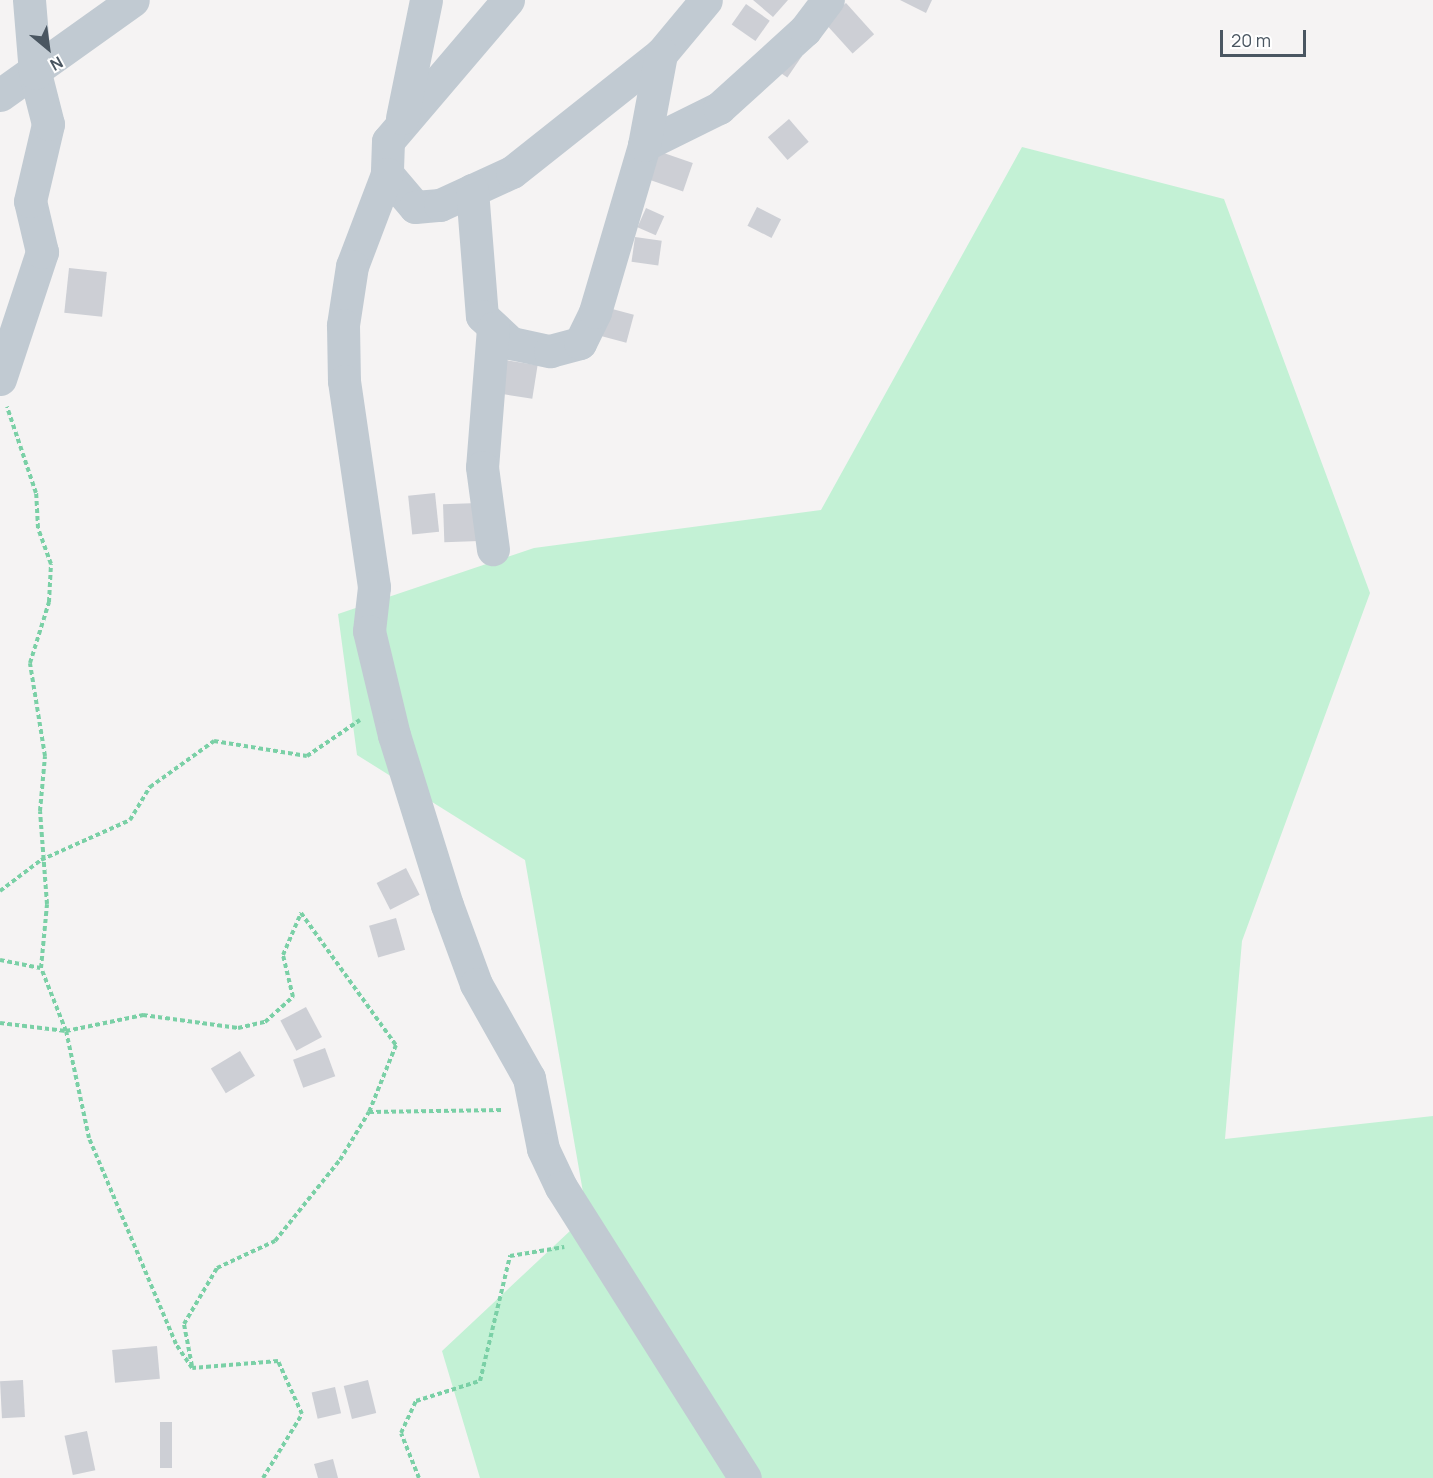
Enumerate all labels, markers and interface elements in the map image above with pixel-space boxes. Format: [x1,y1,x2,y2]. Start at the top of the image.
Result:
north arrow [18,18,78,78]
scale bar [1223,18,1308,56]
text: 20 m [1231,28,1271,52]
text: N [46,51,67,76]

